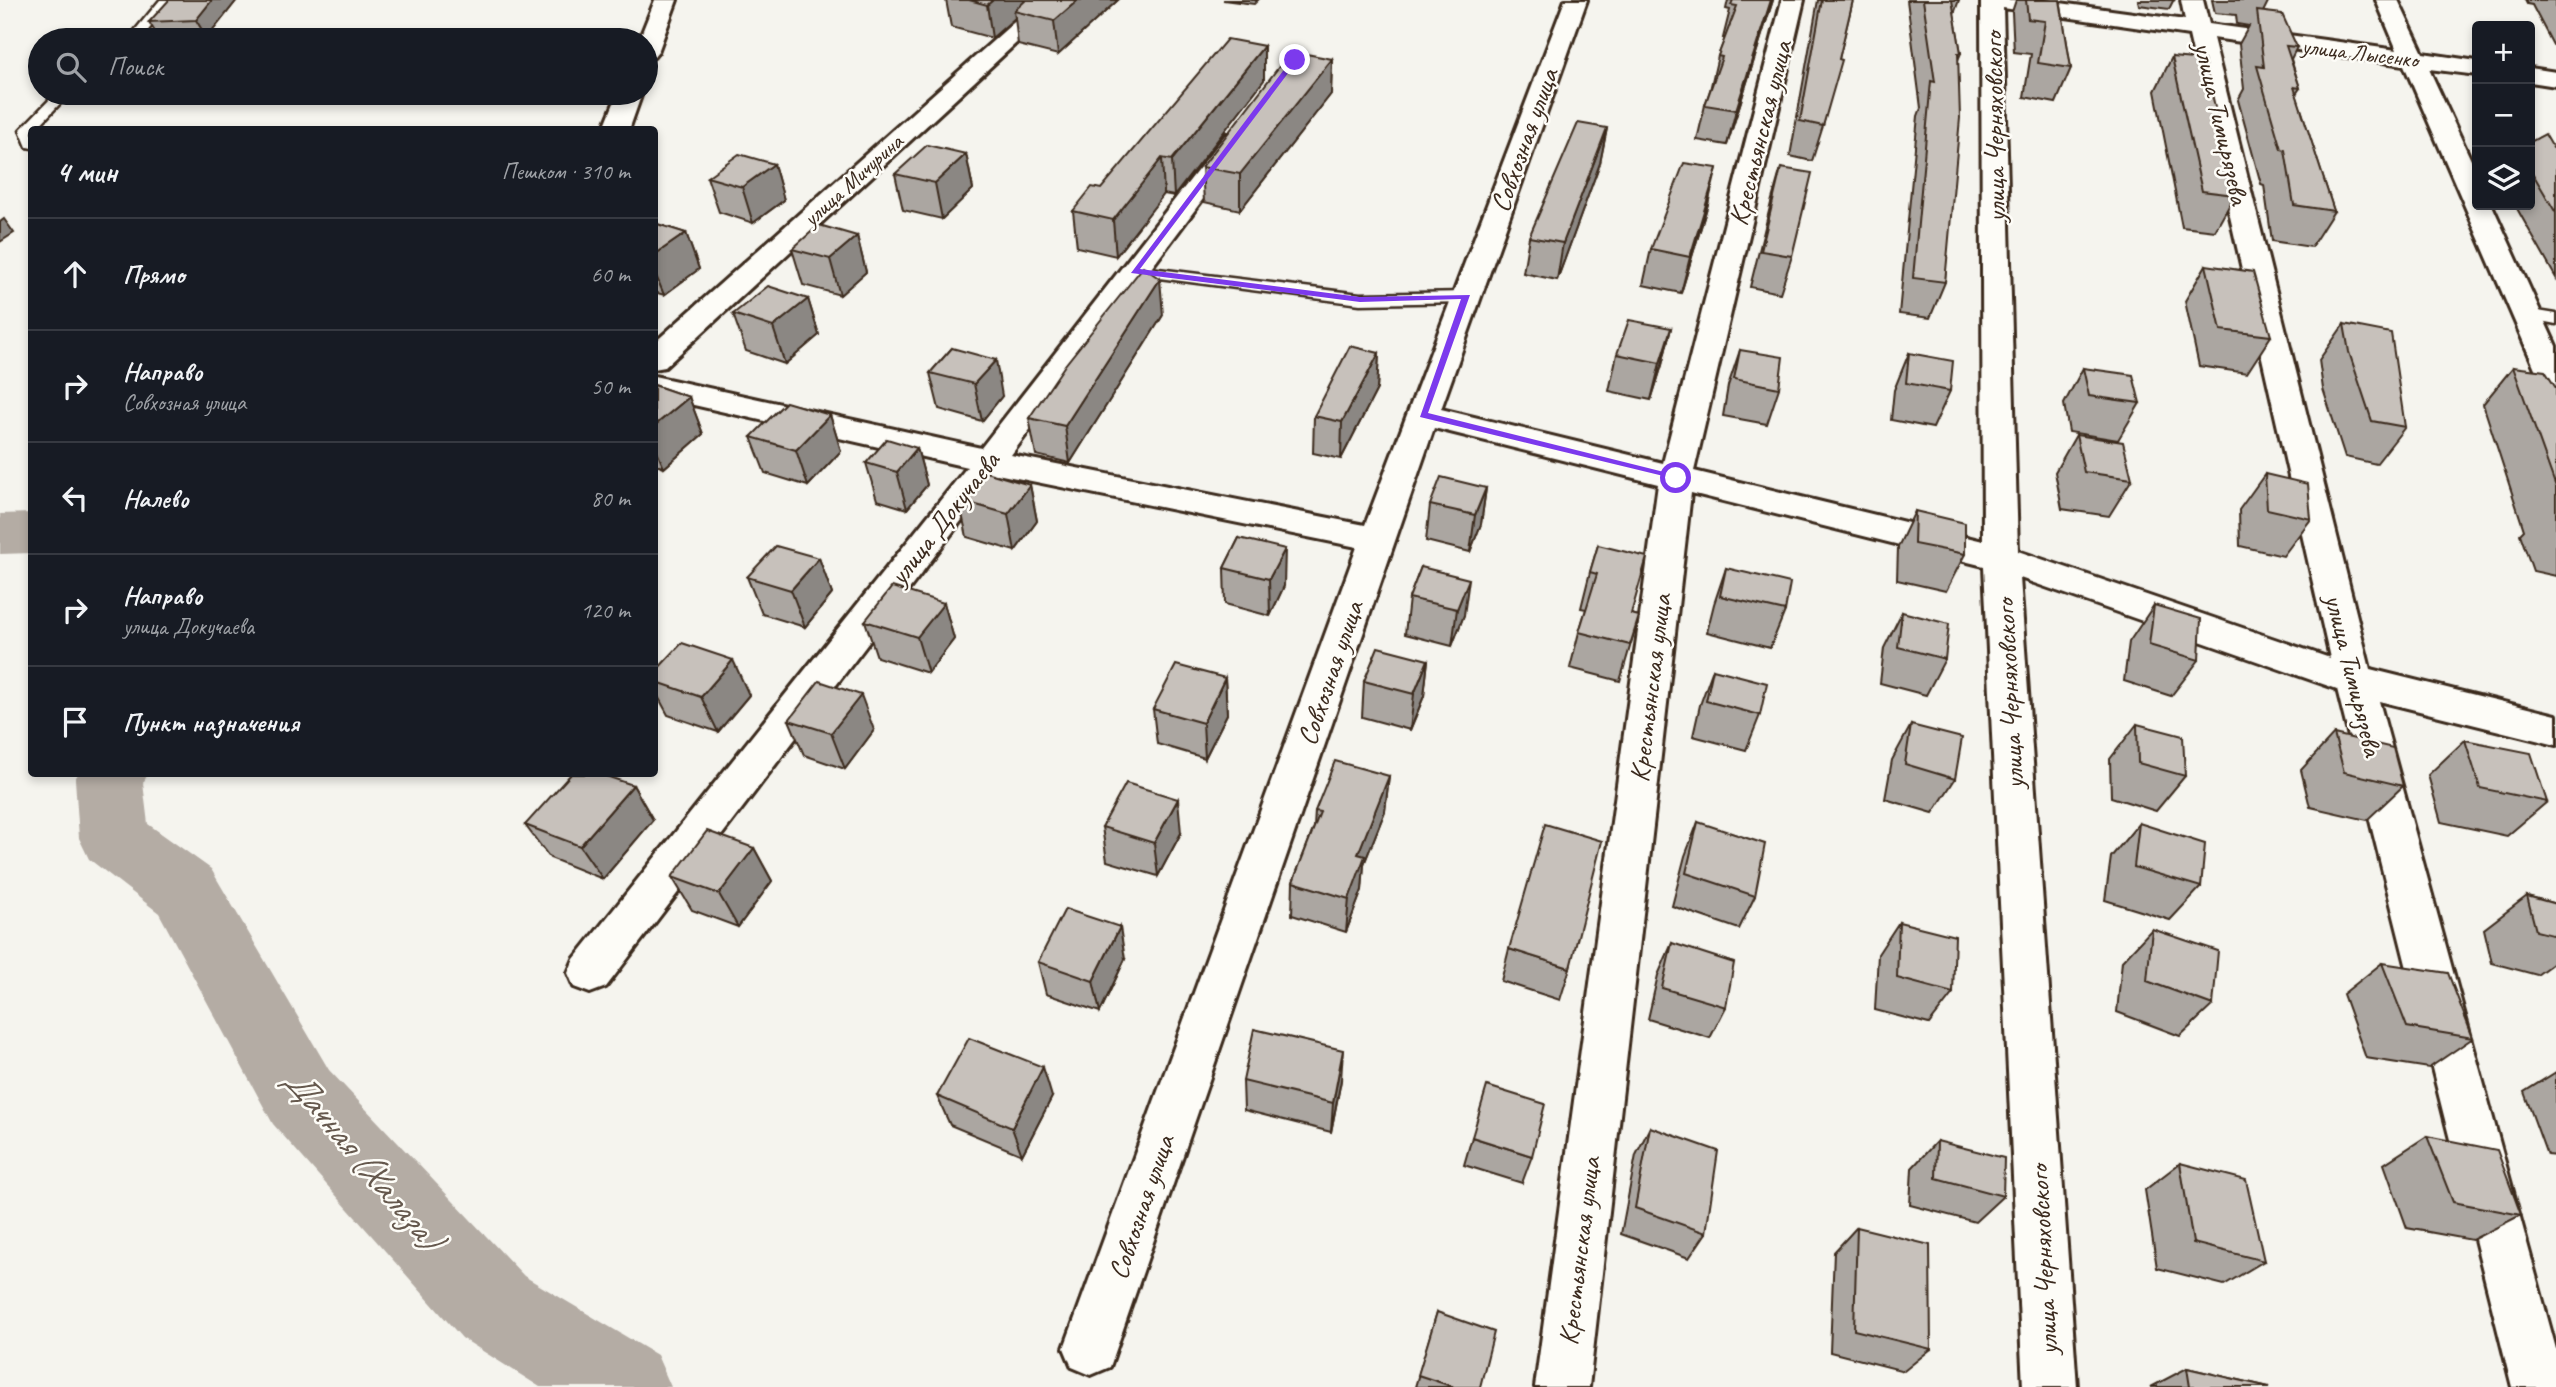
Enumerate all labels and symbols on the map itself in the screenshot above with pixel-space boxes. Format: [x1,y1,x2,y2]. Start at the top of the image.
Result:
street label: улица Черняховского [1975,28,2013,225]
street label: улица Лысенко [2298,31,2423,75]
street label: Крестьянская улица [1720,35,1800,229]
street label: улица Тимирязева [2186,36,2258,209]
route end [1279,44,1310,75]
street label: Совхозная улица [1482,62,1567,216]
street label: улица Мичурина [795,126,911,234]
street label: улица Докучаева [880,443,1008,593]
route start [1660,462,1691,493]
street label: улица Тимирязева [2316,588,2391,761]
street label: Крестьянская улица [1621,590,1679,784]
street label: Совхозная улица [1289,595,1372,750]
street label: улица Черняховского [1986,595,2032,792]
water label: Дачная (Халаза) [273,1057,457,1264]
street label: Совхозная улица [1100,1129,1183,1284]
street label: Крестьянская улица [1550,1153,1608,1347]
street label: улица Черняховского [2020,1161,2066,1358]

